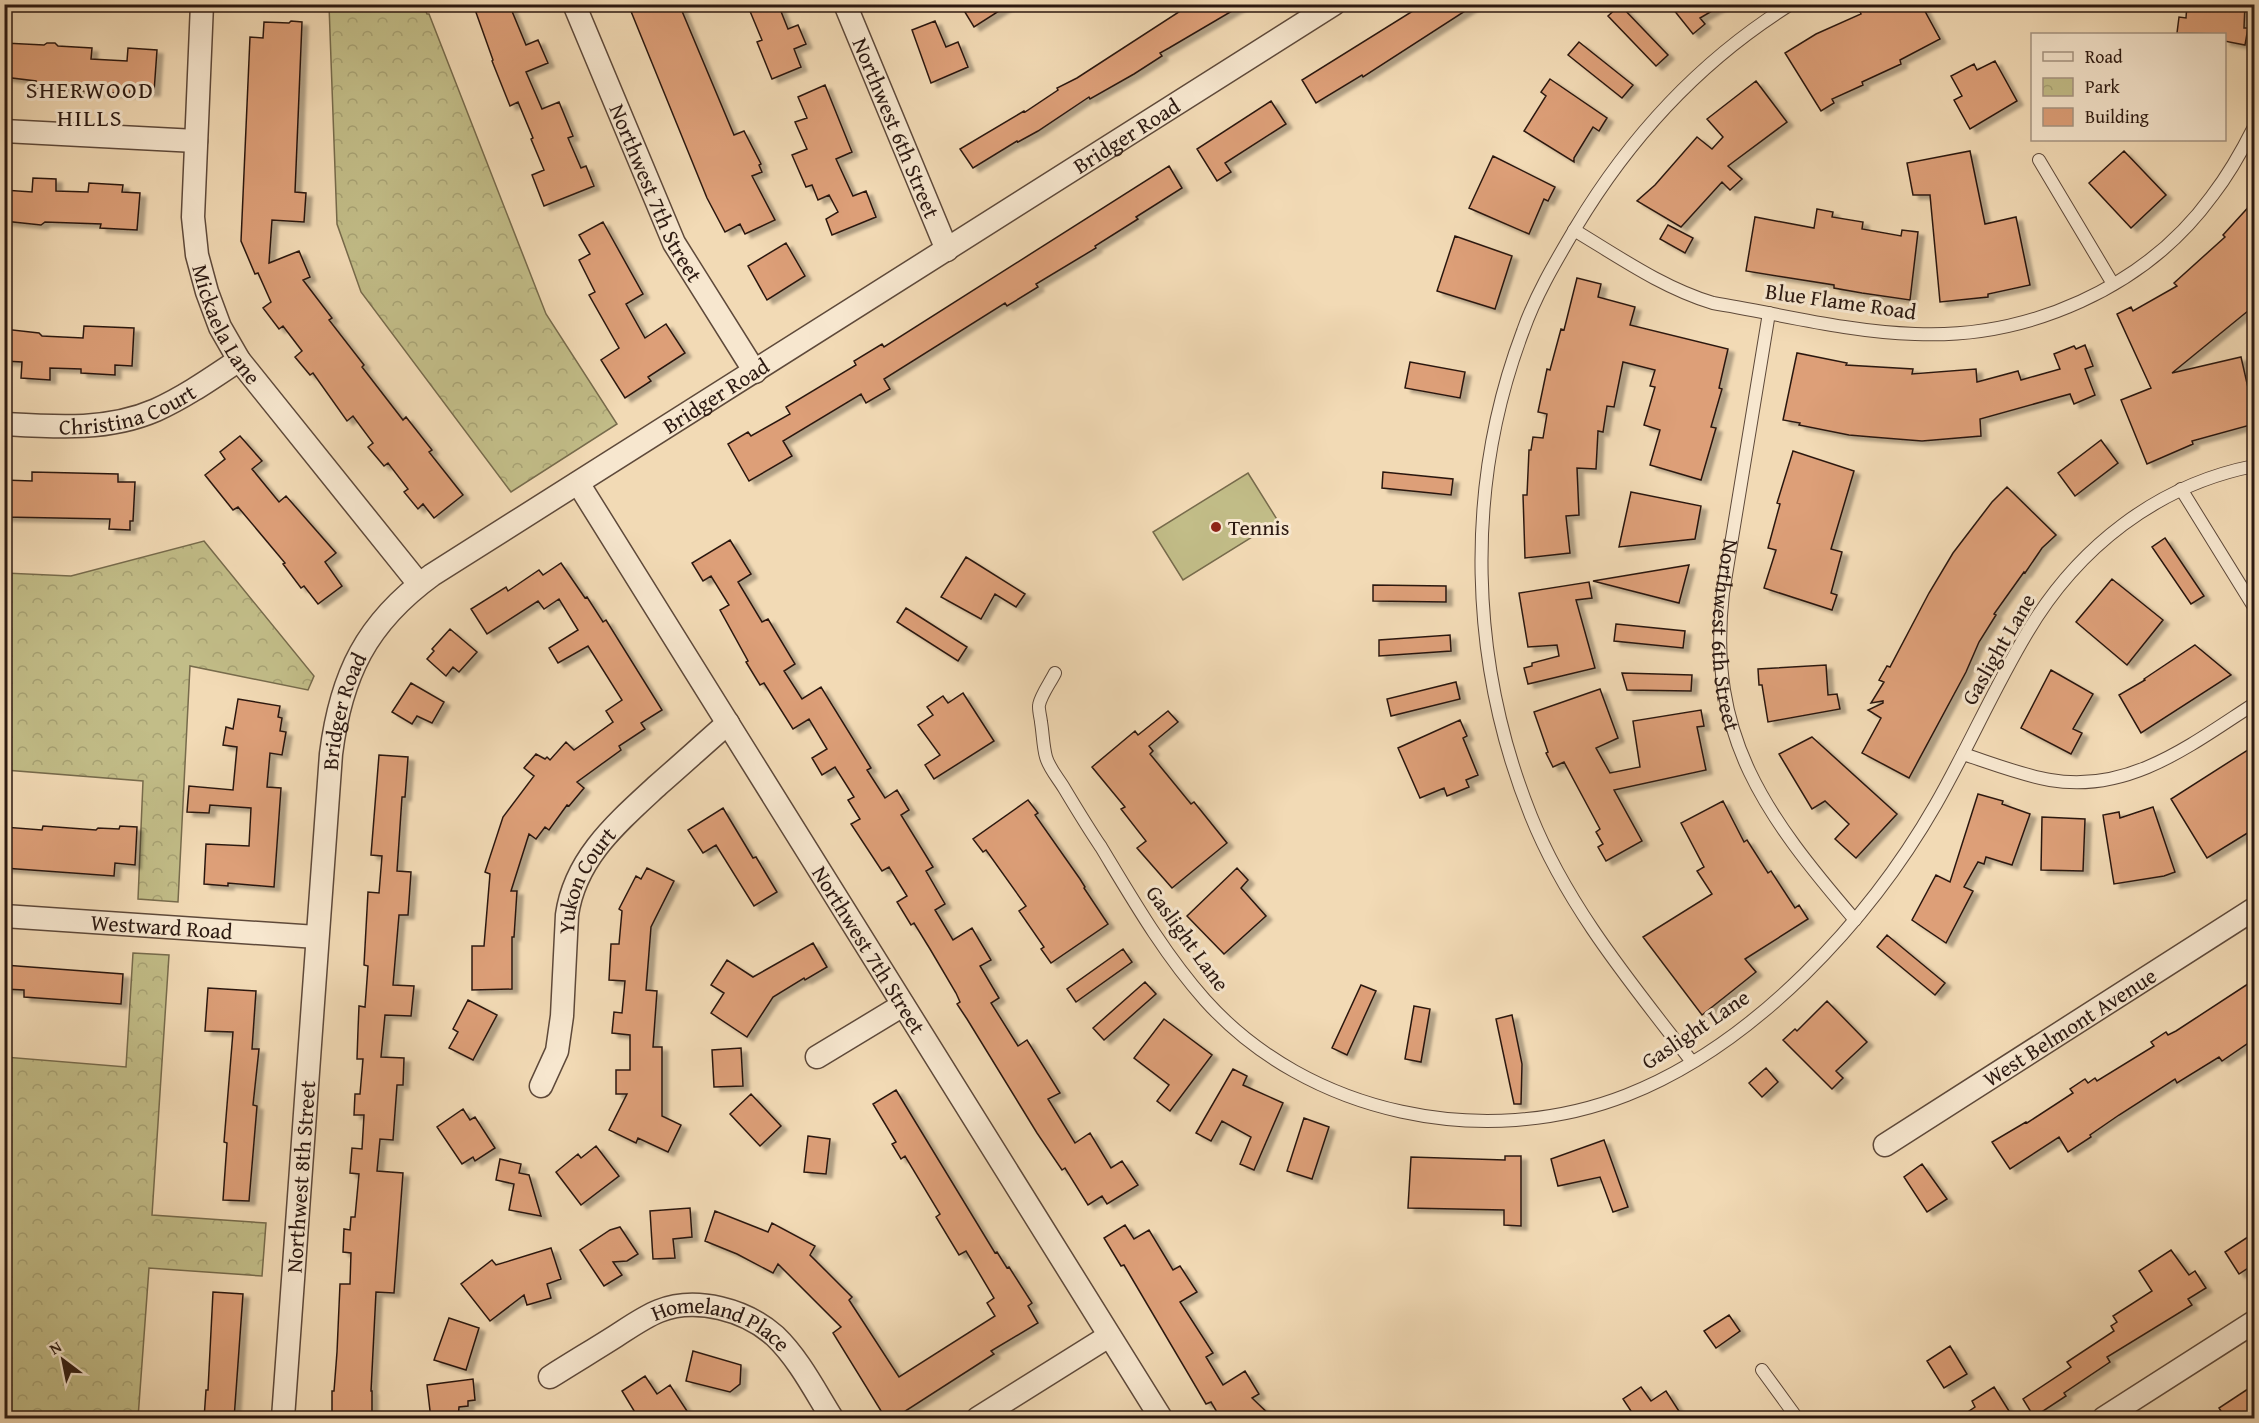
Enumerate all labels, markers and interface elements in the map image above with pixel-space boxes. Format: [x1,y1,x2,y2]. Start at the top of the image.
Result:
street label: Northwest 6th Street [845,32,948,223]
legend [2031,33,2226,141]
text: Road [2085,43,2123,70]
district label: SHERWOOD HILLS [26,72,154,135]
text: Park [2085,73,2121,100]
street label: Bridger Road [1067,90,1186,181]
street label: Northwest 7th Street [601,99,711,288]
text: Building [2085,103,2149,130]
street label: Mickaela Lane [184,261,269,391]
street label: Blue Flame Road [1763,275,1919,327]
street label: Bridger Road [656,349,775,441]
street label: Christina Court [59,376,202,442]
place label: Tennis [1228,511,1289,543]
marker: Tennis [1209,520,1223,534]
street label: Northwest 6th Street [1704,537,1749,735]
street label: Gaslight Lane [1953,587,2043,711]
street label: Bridger Road [314,647,374,771]
street label: Yukon Court [550,819,623,935]
street label: Northwest 7th Street [804,859,934,1040]
street label: Gaslight Lane [1139,878,1237,998]
street label: Westward Road [90,906,234,947]
street label: West Belmont Avenue [1976,960,2163,1094]
street label: Gaslight Lane [1635,981,1755,1077]
street label: Northwest 8th Street [278,1079,323,1274]
street label: Homeland Place [646,1289,798,1359]
north arrow [33,1330,93,1390]
text: N [44,1334,66,1360]

